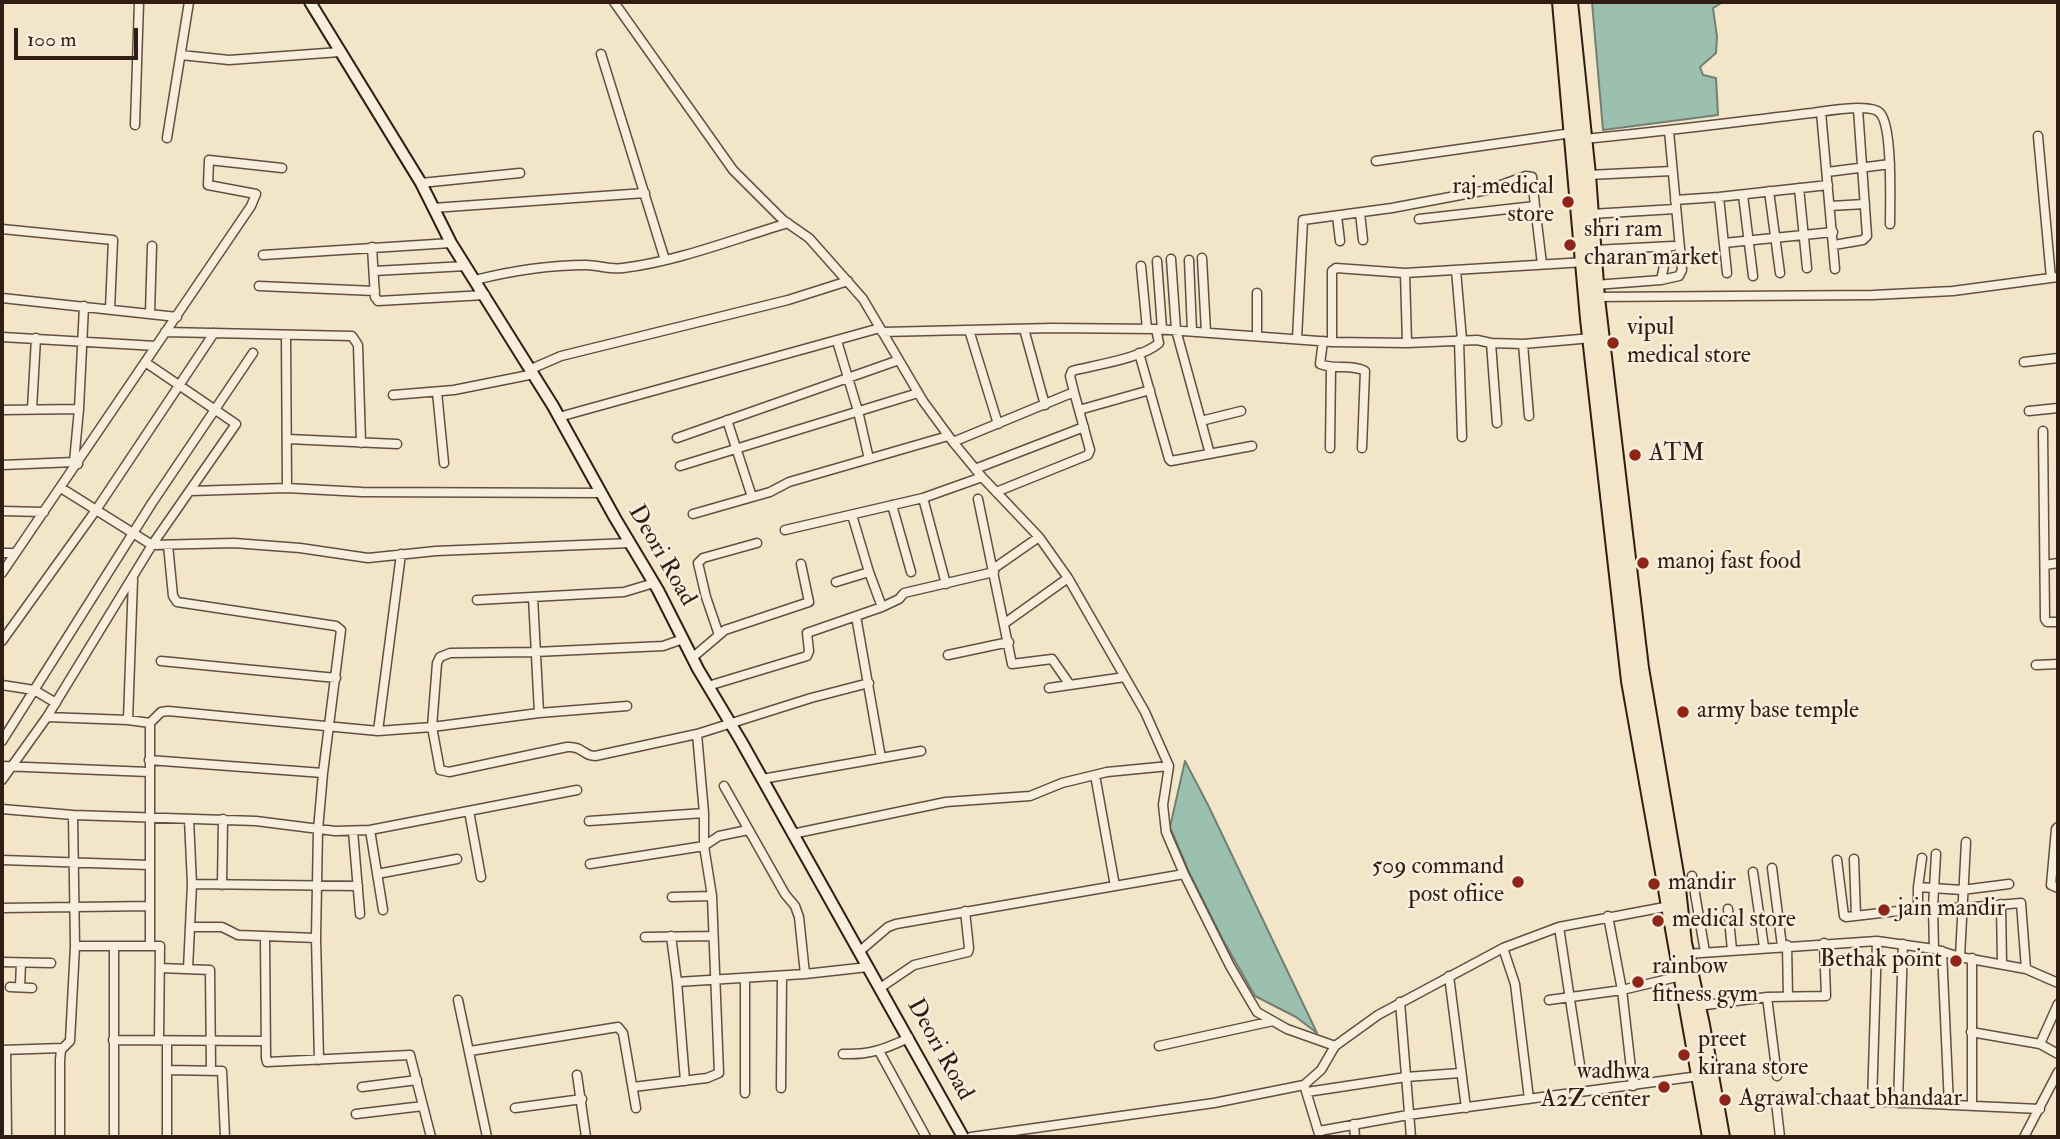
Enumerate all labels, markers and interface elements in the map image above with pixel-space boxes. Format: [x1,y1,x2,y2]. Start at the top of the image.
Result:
scale bar [18,14,142,58]
text: 100 m [27,26,77,53]
place label: raj medical store [1452,174,1554,230]
marker: raj medical store [1560,194,1576,210]
place label: shri ram charan market [1584,217,1719,273]
marker: shri ram charan market [1562,237,1578,253]
place label: vipul medical store [1627,315,1751,371]
marker: vipul medical store [1605,335,1621,351]
place label: ATM [1649,441,1705,469]
marker: ATM [1627,447,1643,463]
street label: Deori Road [621,500,701,612]
place label: manoj fast food [1657,549,1801,577]
marker: manoj fast food [1635,555,1651,571]
place label: army base temple [1697,698,1859,726]
marker: army base temple [1675,704,1691,720]
place label: 509 command post ofiice [1372,854,1504,910]
place label: mandir [1668,870,1736,898]
marker: 509 command post ofiice [1510,874,1526,890]
marker: mandir [1646,876,1662,892]
place label: jain mandir [1898,896,2005,924]
marker: jain mandir [1876,902,1892,918]
place label: medical store [1672,907,1796,935]
marker: medical store [1650,913,1666,929]
place label: Bethak point [1819,947,1942,975]
marker: Bethak point [1948,953,1964,969]
place label: rainbow fitness gym [1652,954,1758,1010]
marker: rainbow fitness gym [1630,974,1646,990]
street label: Deori Road [899,994,979,1106]
place label: preet kirana store [1698,1027,1808,1083]
marker: preet kirana store [1676,1047,1692,1063]
place label: wadhwa A2Z center [1541,1059,1650,1115]
marker: wadhwa A2Z center [1656,1079,1672,1095]
place label: Agrawal chaat bhandaar [1739,1086,1962,1114]
marker: Agrawal chaat bhandaar [1717,1092,1733,1108]

